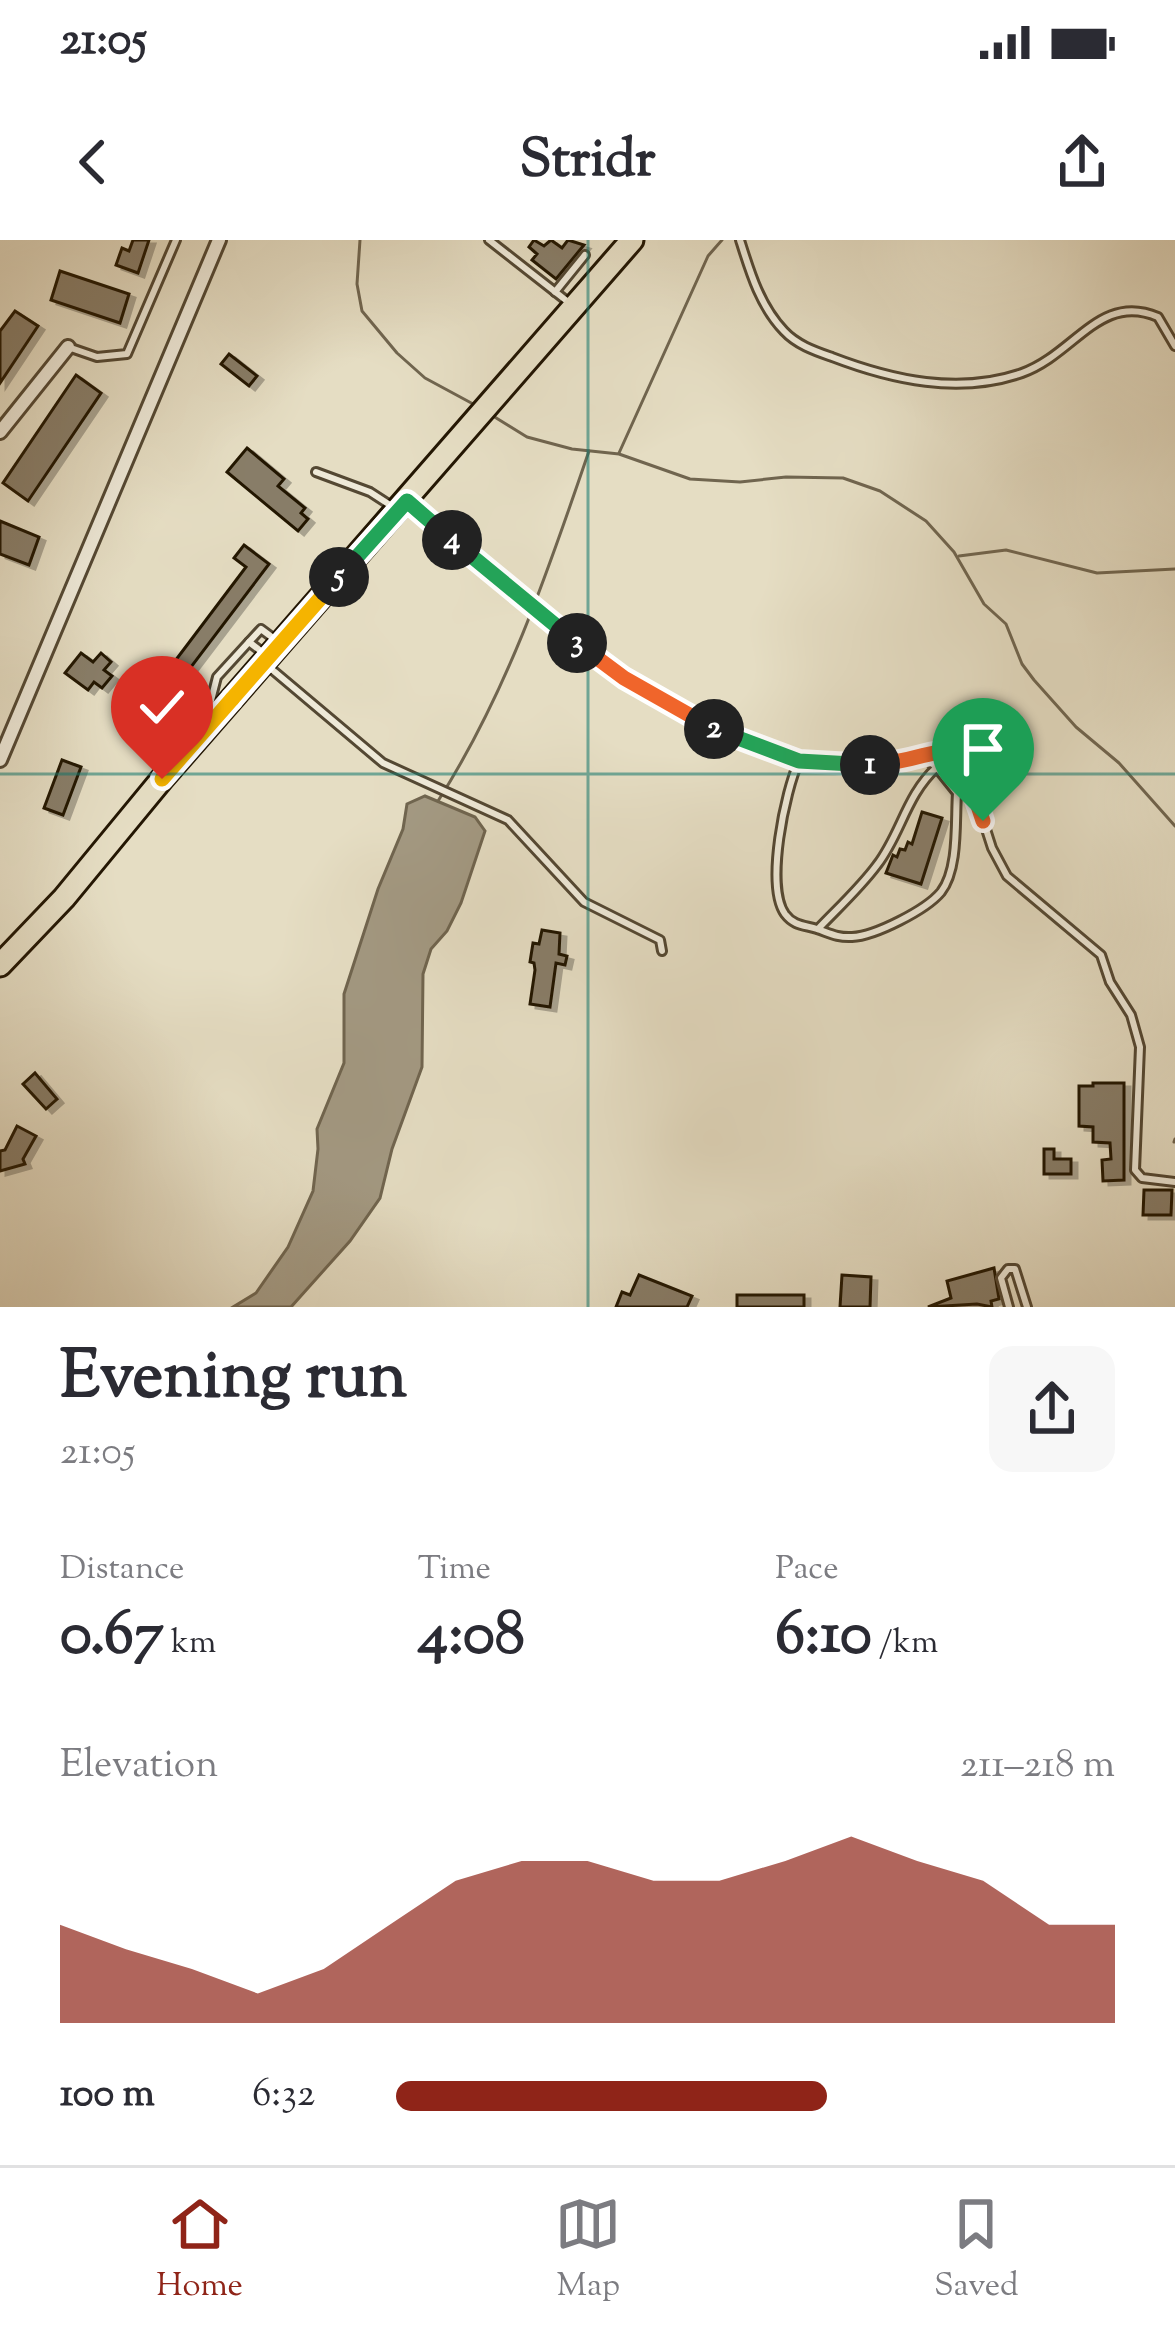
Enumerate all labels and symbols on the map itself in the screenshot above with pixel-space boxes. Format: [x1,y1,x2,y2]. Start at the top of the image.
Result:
pin: 4 [422,510,482,570]
pin: 5 [309,547,369,607]
pin: 3 [547,613,607,673]
pin [111,656,213,779]
pin [932,698,1034,821]
pin: 2 [684,699,744,759]
pin: 1 [840,735,900,795]

